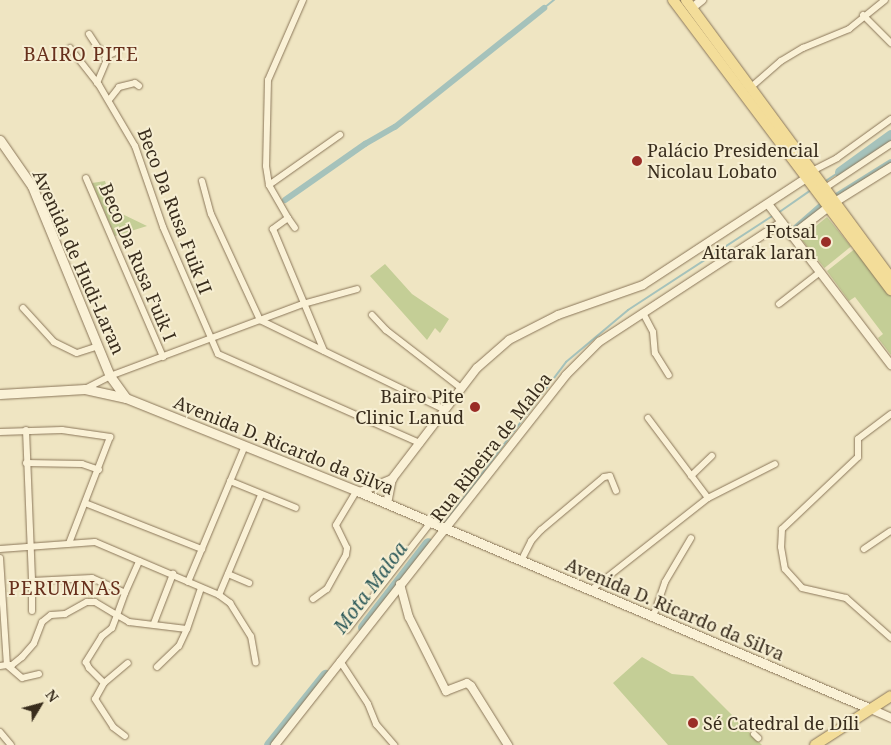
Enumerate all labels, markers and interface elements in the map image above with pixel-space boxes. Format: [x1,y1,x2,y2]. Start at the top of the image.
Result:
district label: BAIRO PITE [22,44,140,66]
street label: Beco Da Rusa Fuik II [133,125,217,297]
place label: Palácio Presidencial Nicolau Lobato [647,140,819,182]
marker: Palácio Presidencial Nicolau Lobato [631,155,643,167]
street label: Avenida de Hudi-Laran [29,166,129,358]
street label: Beco Da Rusa Fuik I [95,180,181,344]
place label: Fotsal Aitarak laran [702,221,816,264]
marker: Fotsal Aitarak laran [820,236,832,248]
street label: Rua Ribeira de Maloa [426,368,556,526]
place label: Bairo Pite Clinic Lanud [355,386,464,428]
street label: Avenida D. Ricardo da Silva [171,391,397,499]
marker: Bairo Pite Clinic Lanud [468,400,482,414]
water label: Mota Maloa [329,538,413,638]
street label: Avenida D. Ricardo da Silva [562,553,788,665]
district label: PERUMNAS [7,578,123,600]
north arrow [15,680,65,730]
text: N [41,686,63,706]
place label: Sé Catedral de Díli [703,712,859,734]
marker: Sé Catedral de Díli [687,717,699,729]

